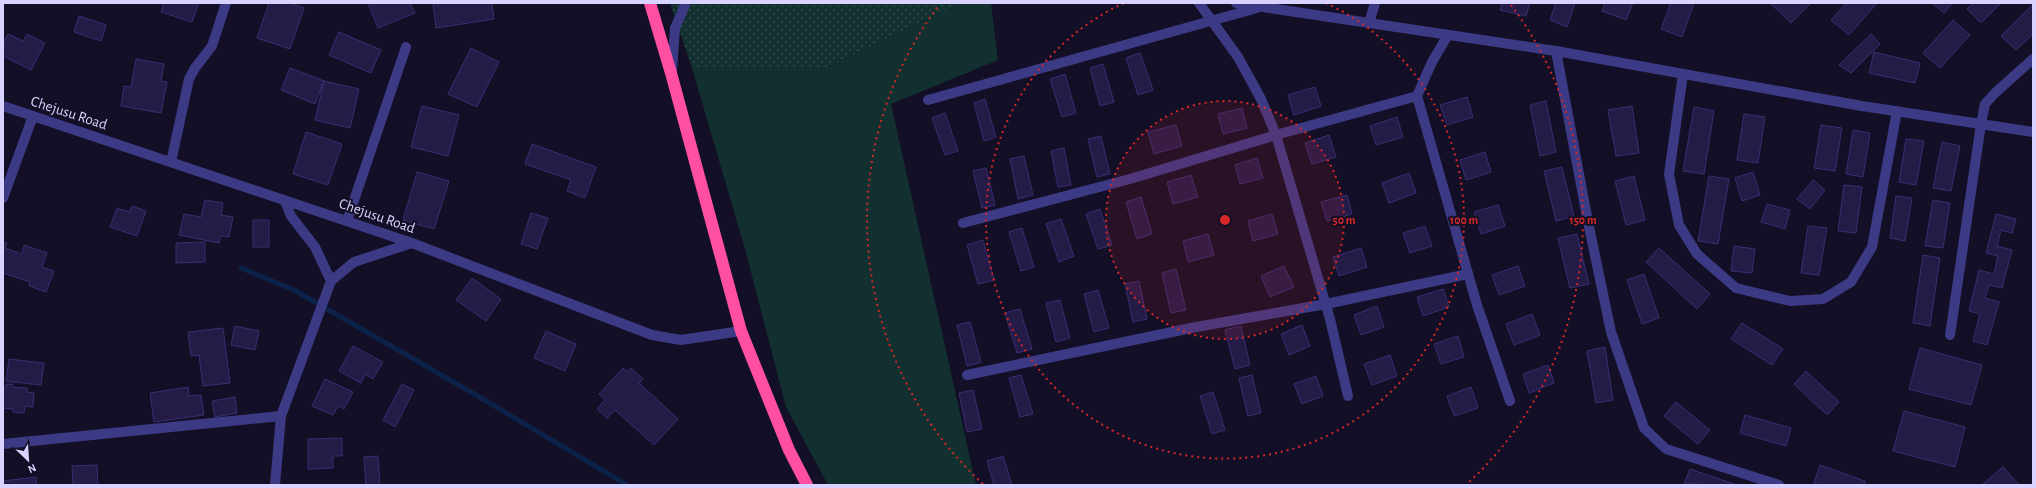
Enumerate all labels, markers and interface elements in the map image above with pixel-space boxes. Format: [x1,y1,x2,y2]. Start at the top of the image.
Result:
street label: Chejusu Road [29,94,109,133]
street label: Chejusu Road [337,196,417,236]
centre of rings [1218,213,1232,227]
text: 50 m [1333,214,1356,226]
text: 100 m [1450,214,1478,226]
text: 150 m [1569,214,1597,226]
north arrow [8,440,48,480]
text: N [26,462,38,475]

